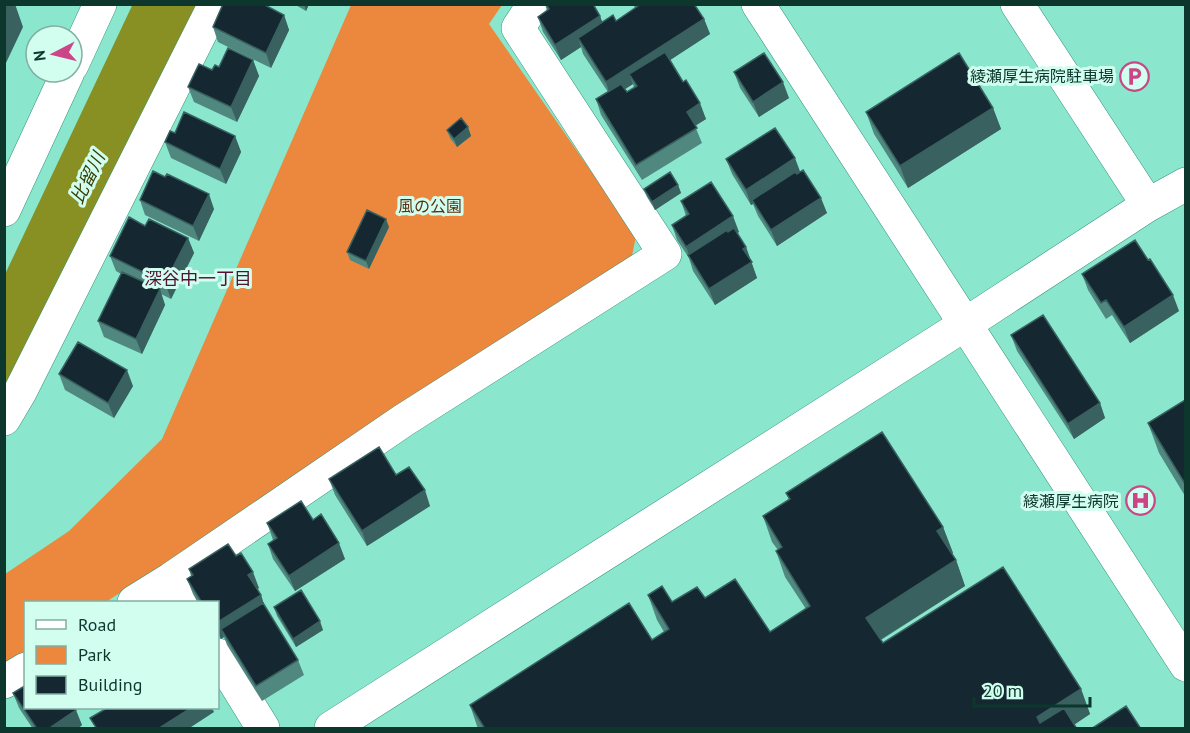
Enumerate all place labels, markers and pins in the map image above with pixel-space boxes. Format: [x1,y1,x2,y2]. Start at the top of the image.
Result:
parking icon: 綾瀬厚生病院駐車場 [1119,60,1151,92]
place label: 綾瀬厚生病院駐車場 [970,66,1114,86]
hospital icon: 綾瀬厚生病院 [1124,485,1156,517]
place label: 綾瀬厚生病院 [1023,491,1119,511]

